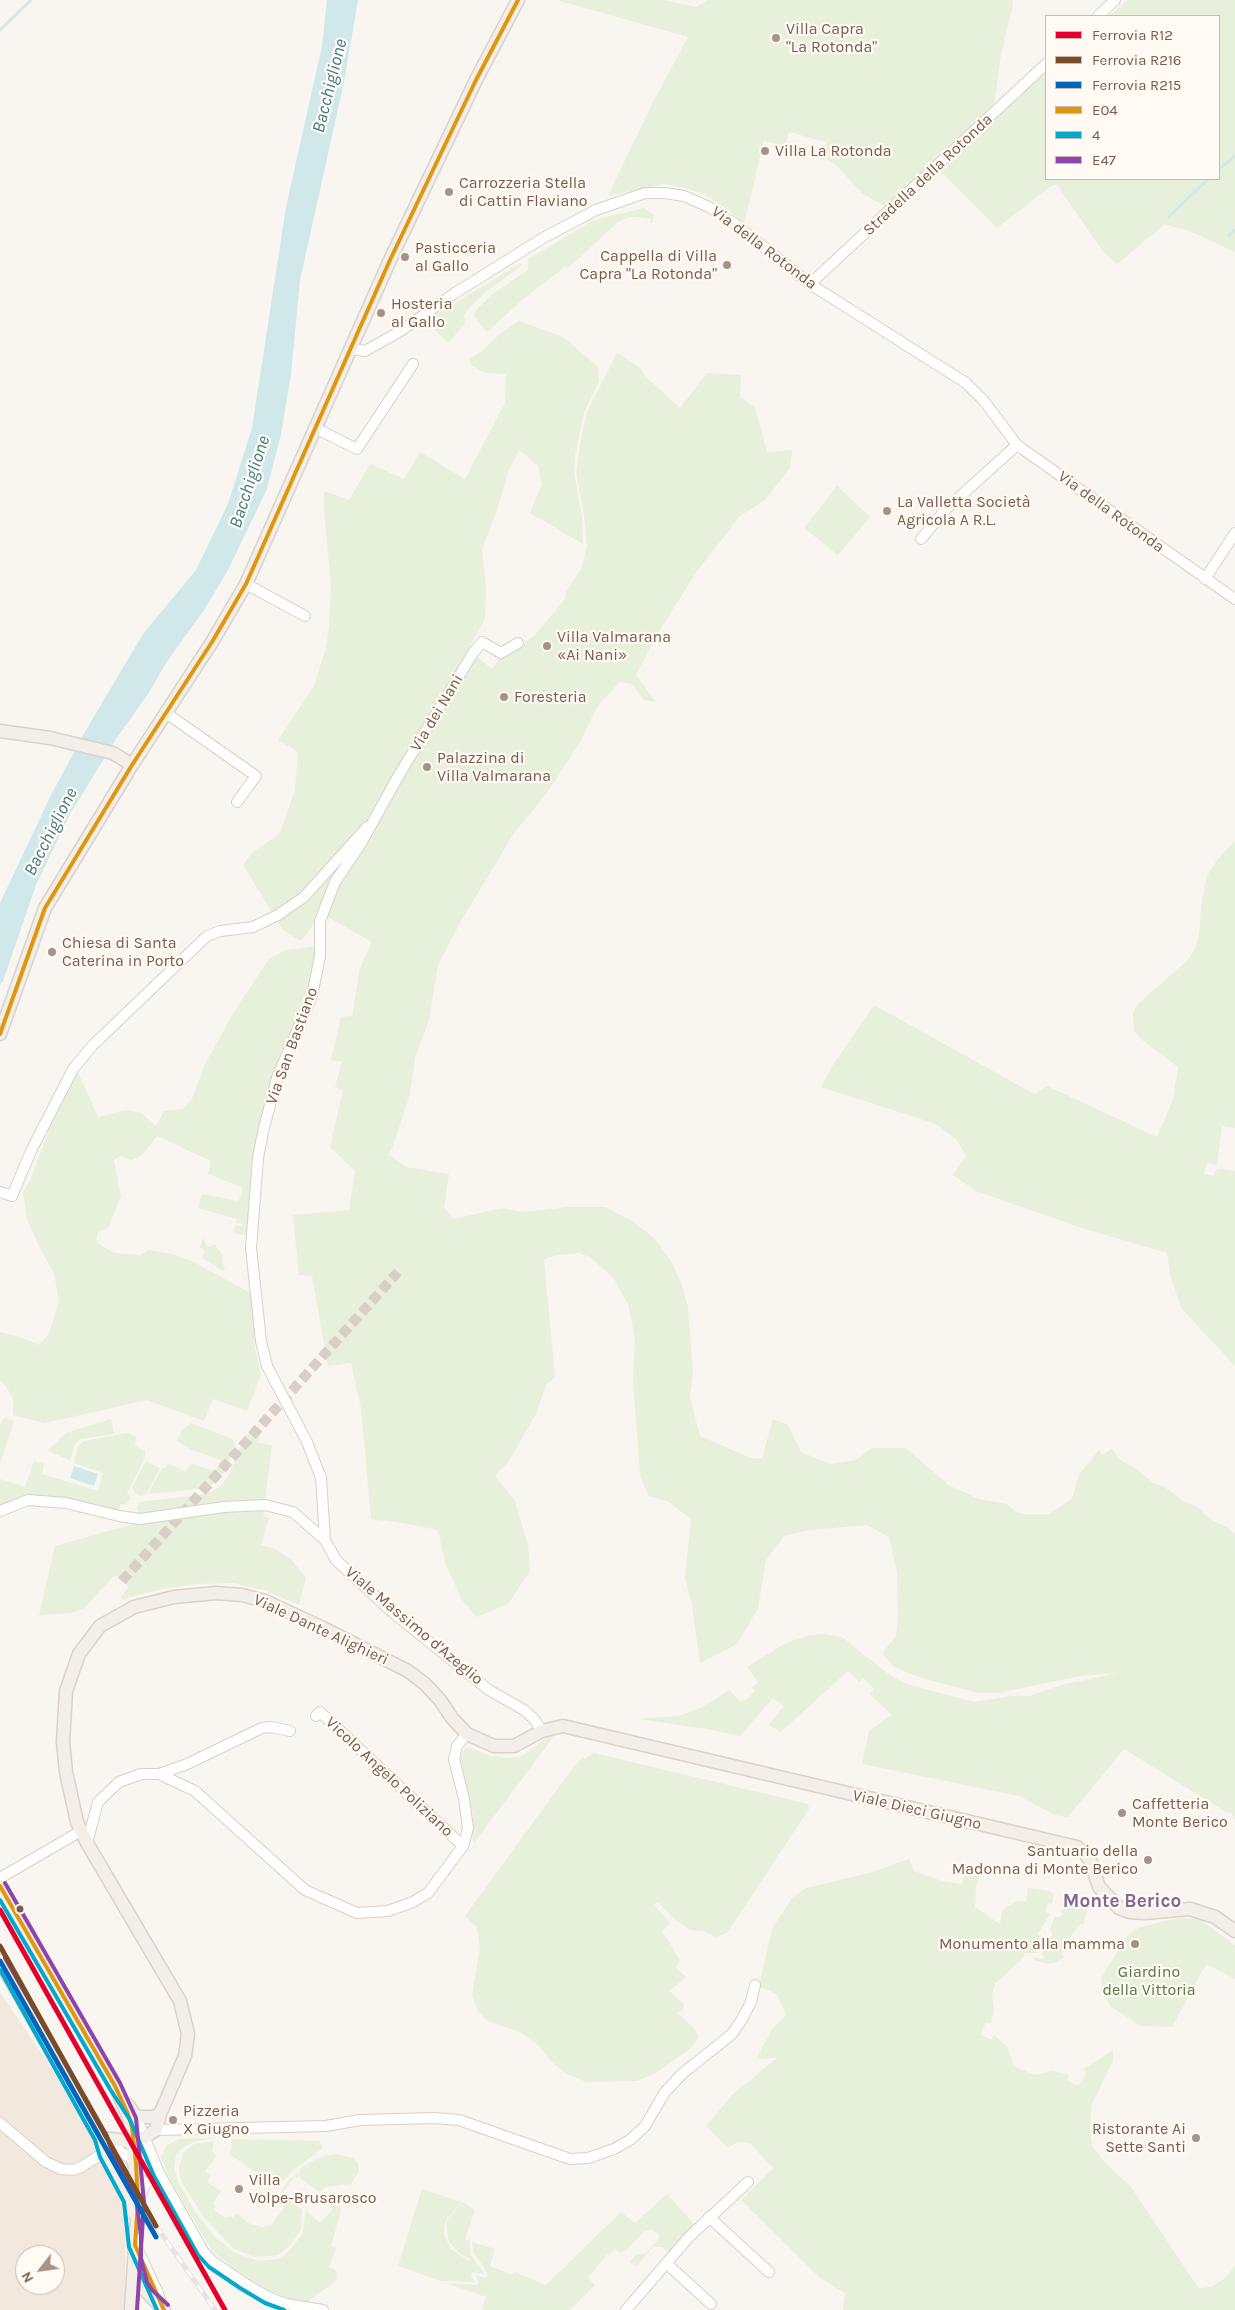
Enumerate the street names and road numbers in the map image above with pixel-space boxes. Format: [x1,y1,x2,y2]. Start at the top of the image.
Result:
street label: Stradella della Rotonda [859,110,997,240]
street label: Via della Rotonda [708,202,820,294]
street label: Via della Rotonda [1054,467,1168,557]
street label: Via dei Nani [406,671,468,755]
street label: Via San Bastiano [262,985,322,1107]
street label: Viale Massimo d'Azeglio [341,1563,487,1689]
street label: Viale Dante Alighieri [250,1590,392,1670]
street label: Vicolo Angelo Poliziano [321,1713,457,1841]
street label: Viale Dieci Giugno [851,1786,983,1834]

